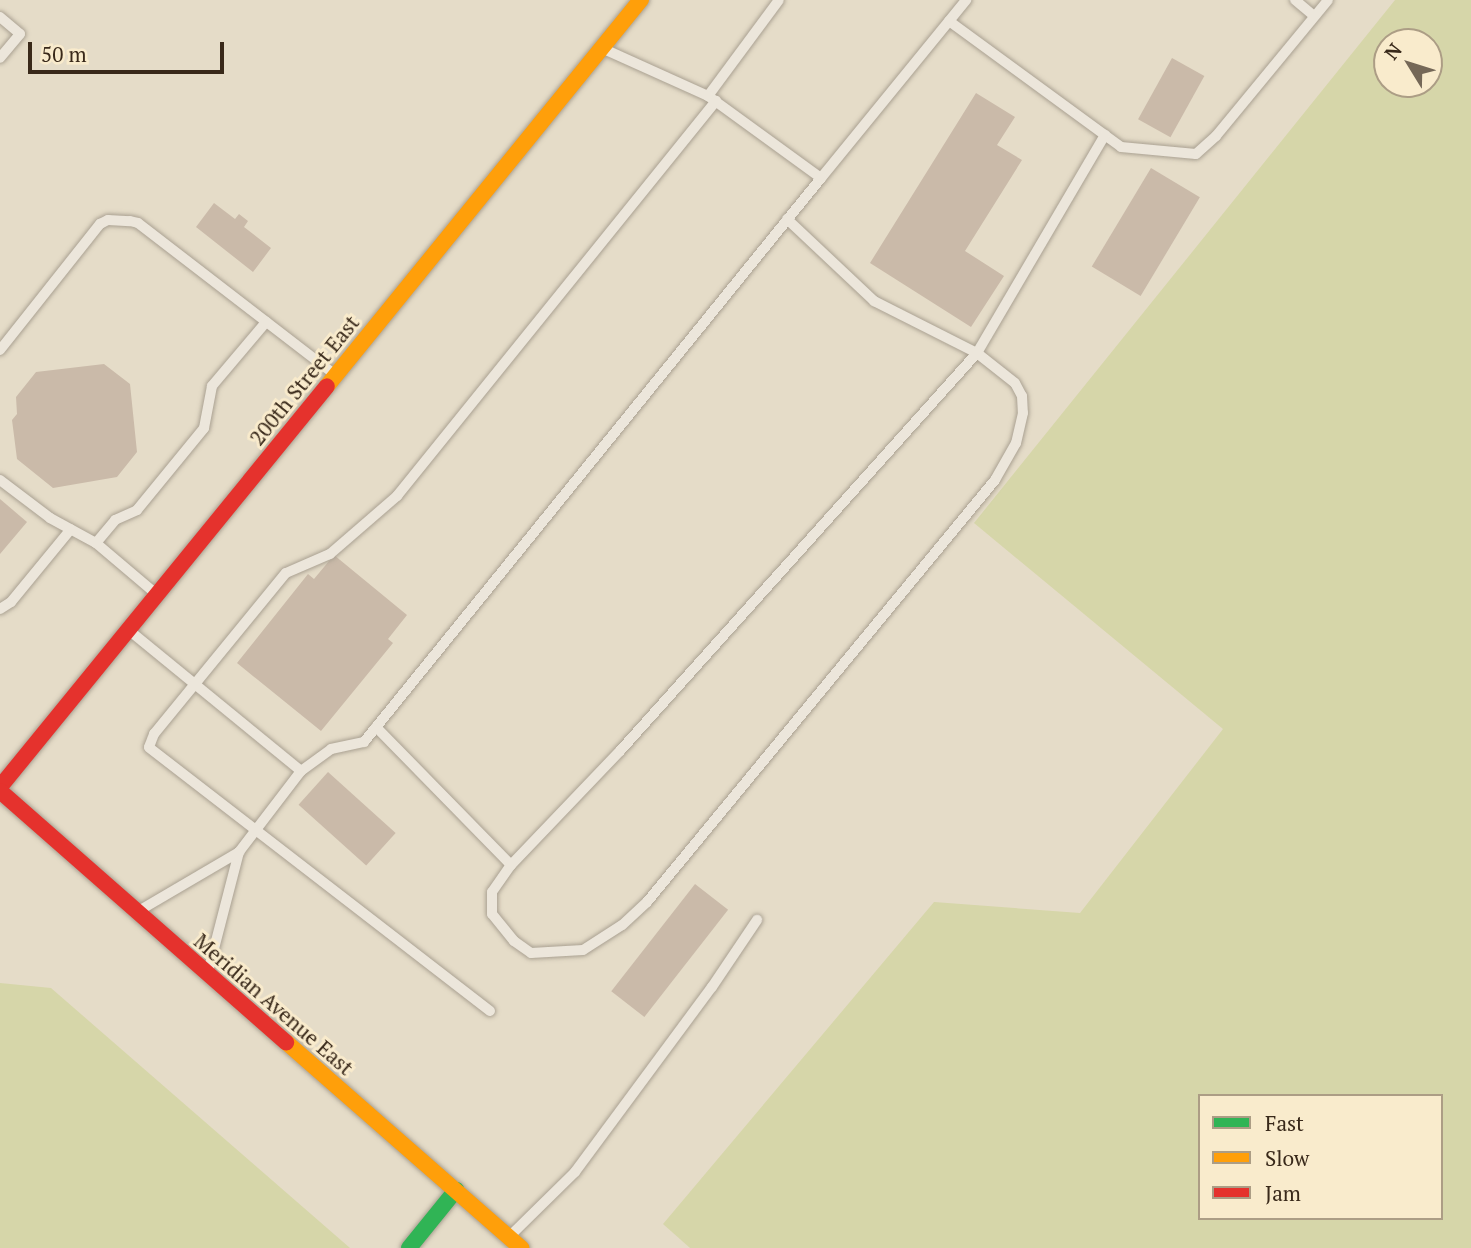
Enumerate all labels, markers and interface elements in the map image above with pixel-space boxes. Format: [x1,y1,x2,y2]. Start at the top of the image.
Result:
scale bar [32,28,228,72]
north arrow [1373,28,1443,98]
text: N [1378,38,1407,64]
text: 50 m [41,40,87,68]
street label: 200th Street East [244,310,364,450]
street label: Meridian Avenue East [189,928,359,1080]
legend [1198,1094,1443,1220]
text: Fast [1265,1109,1304,1137]
text: Slow [1265,1144,1309,1172]
text: Jam [1265,1179,1301,1207]

